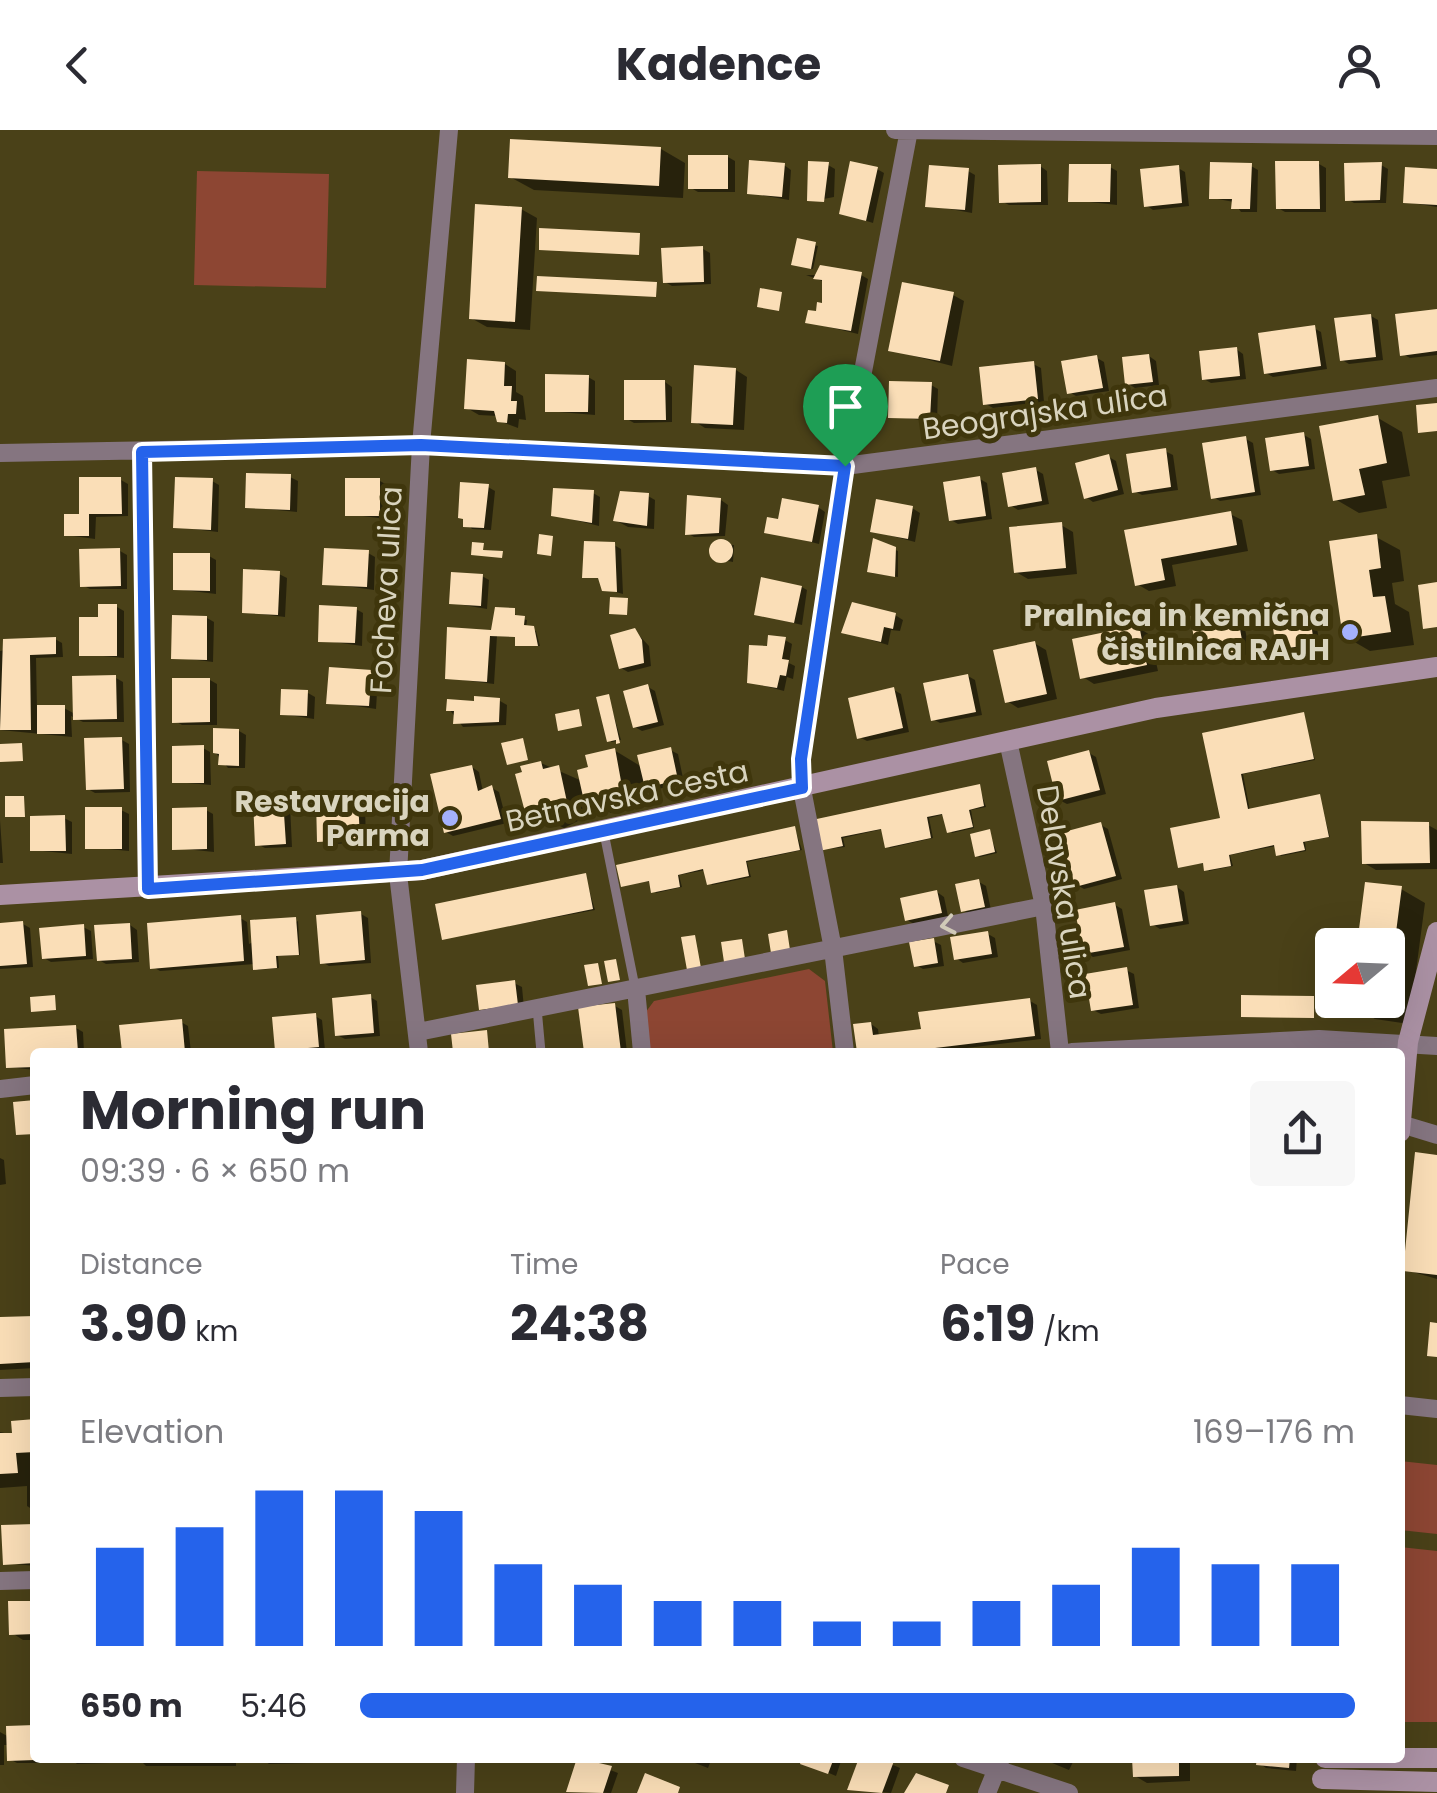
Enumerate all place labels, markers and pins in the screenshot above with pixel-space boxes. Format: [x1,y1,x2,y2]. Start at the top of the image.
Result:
pin [803,364,888,467]
place label: Pralnica in kemična čistilnica RAJH [1023,594,1330,671]
marker: Pralnica in kemična čistilnica RAJH [1339,621,1361,643]
place label: Restavracija Parma [234,780,430,857]
marker: Restavracija Parma [439,807,461,829]

